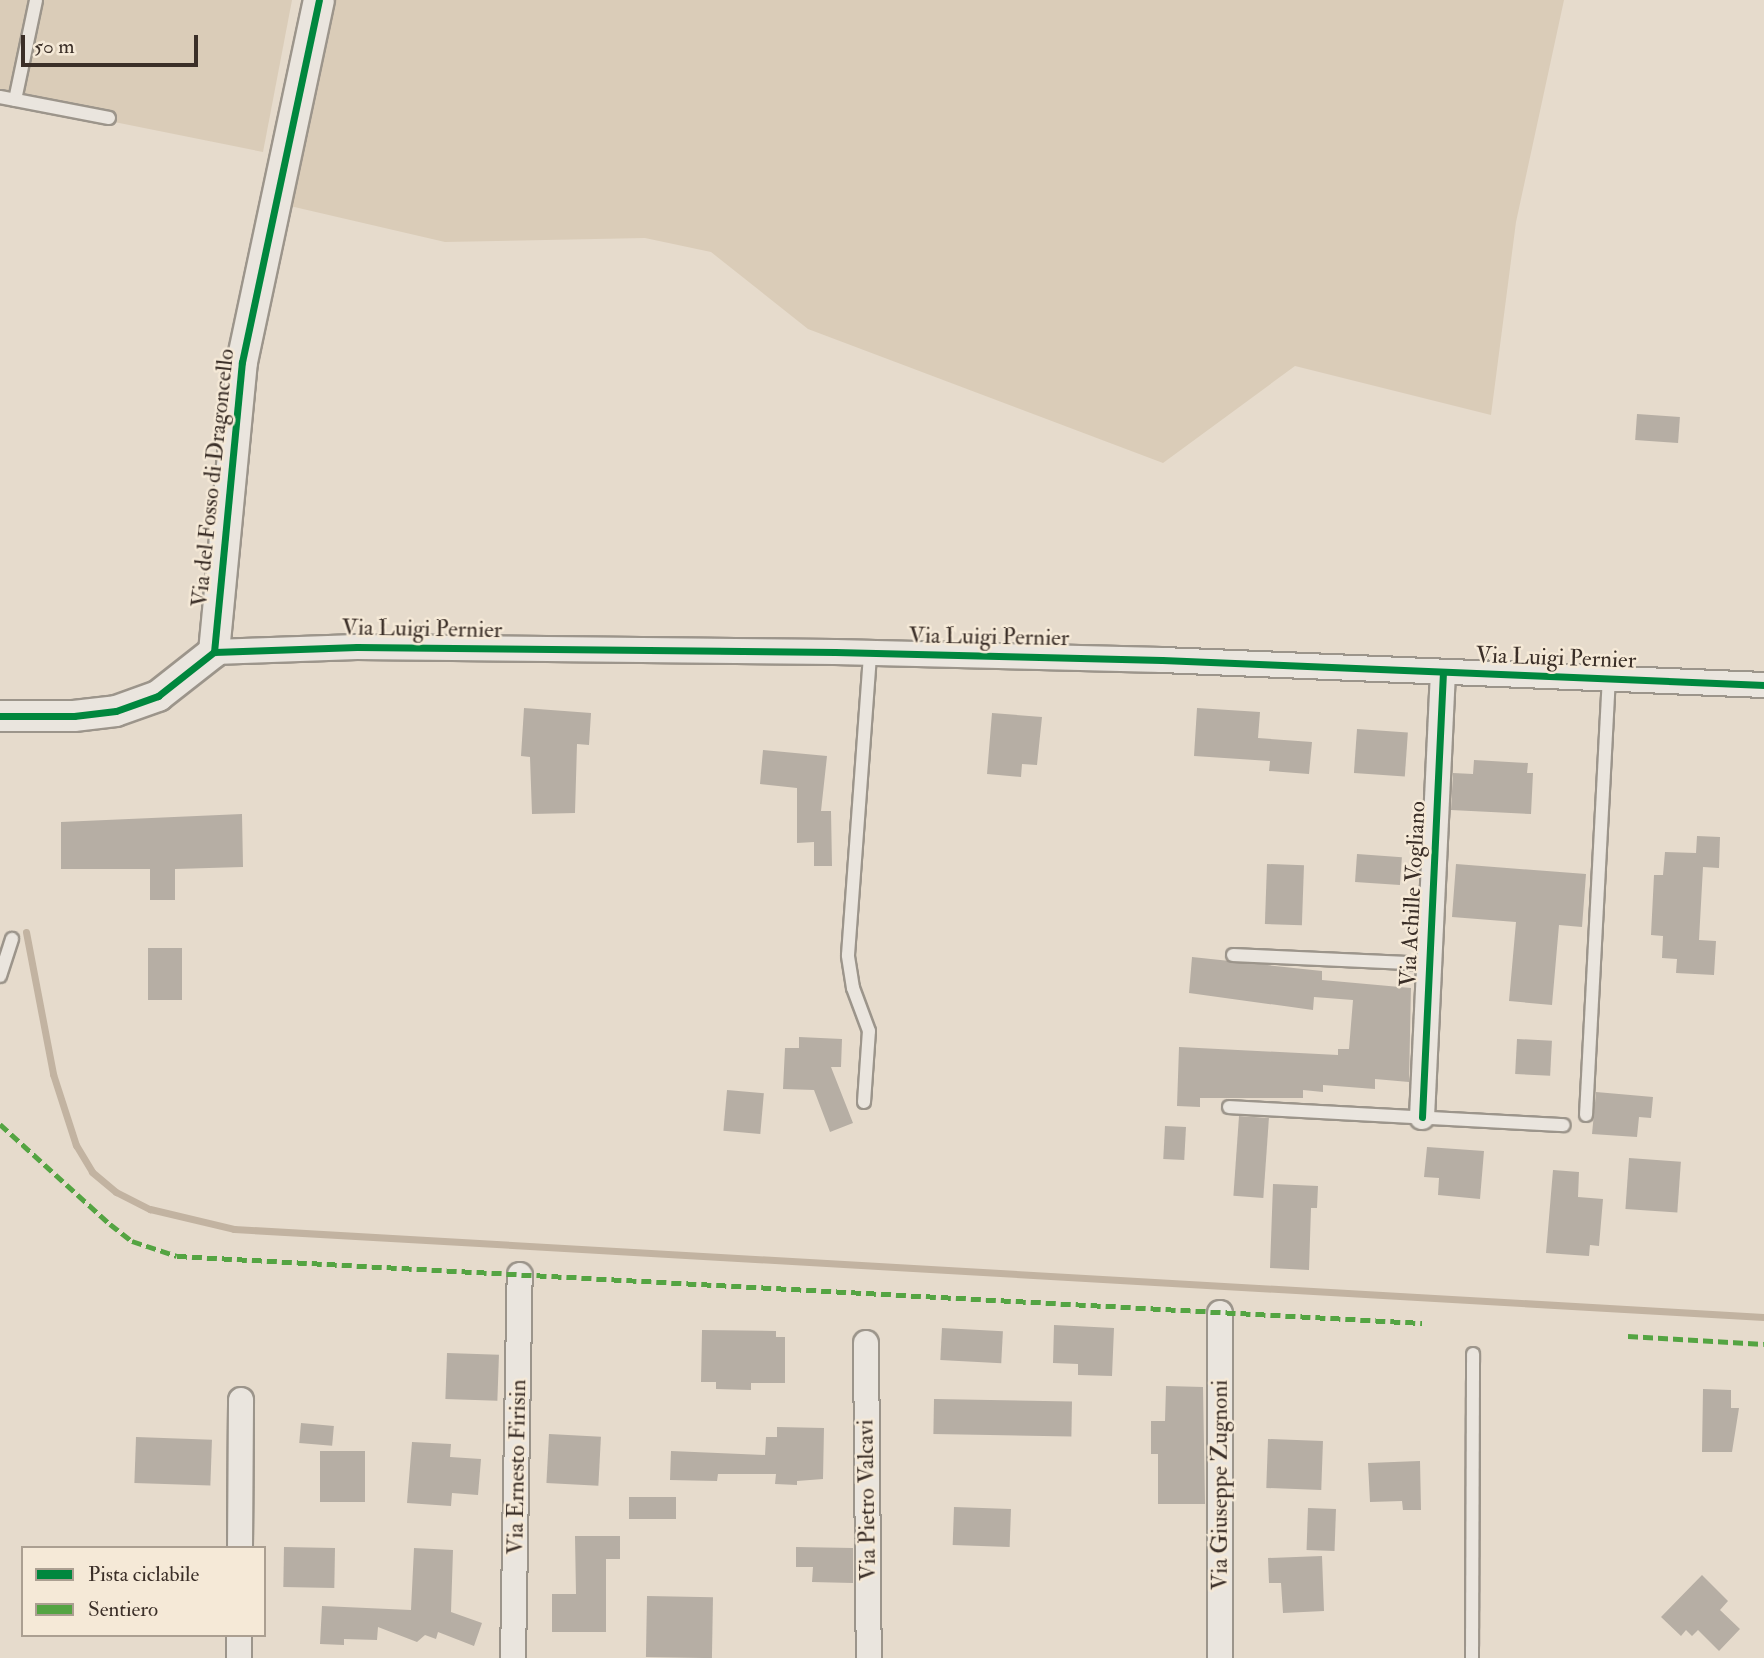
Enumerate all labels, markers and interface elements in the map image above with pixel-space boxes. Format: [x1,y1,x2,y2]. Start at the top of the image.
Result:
scale bar [24,21,201,65]
text: 50 m [34,33,75,60]
street label: Via del Fosso di Dragoncello [186,347,240,609]
street label: Via Luigi Pernier [341,614,503,644]
street label: Via Luigi Pernier [908,622,1070,652]
street label: Via Luigi Pernier [1475,641,1637,675]
street label: Via Achille Vogliano [1394,800,1432,988]
street label: Via Ernesto Firisin [502,1379,532,1555]
street label: Via Giuseppe Zugnoni [1206,1380,1234,1590]
street label: Via Pietro Valcavi [852,1419,882,1581]
legend [21,1546,266,1637]
text: Pista ciclabile [88,1561,199,1588]
text: Sentiero [88,1596,158,1623]

